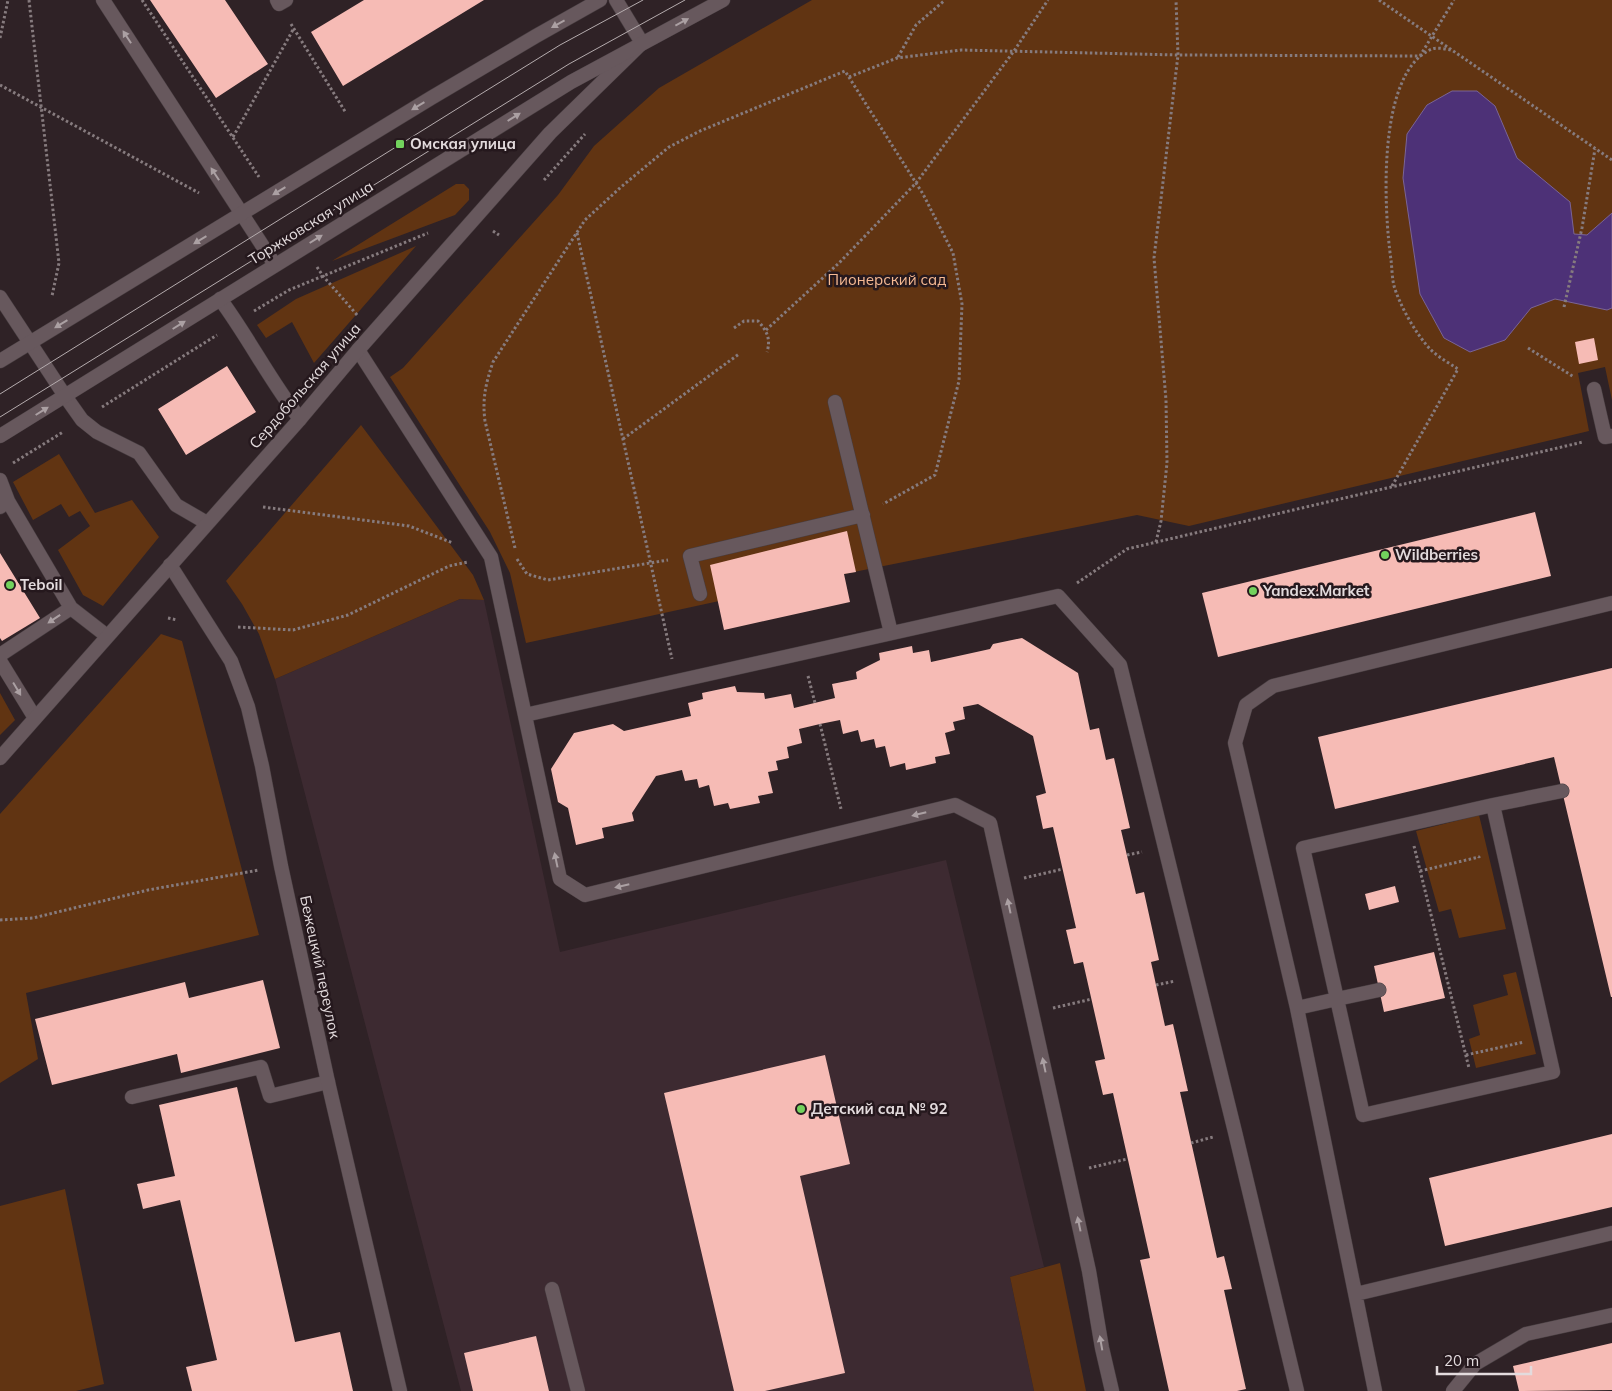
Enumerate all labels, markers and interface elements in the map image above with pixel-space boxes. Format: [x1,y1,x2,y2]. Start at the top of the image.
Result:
one-way arrow [676,17,689,26]
one-way arrow [551,19,564,28]
one-way arrow [122,31,132,44]
one-way arrow [411,102,424,111]
one-way arrow [507,113,521,122]
place label: Омская улица [410,134,516,153]
marker: Омская улица [394,138,406,150]
one-way arrow [211,167,220,180]
street label: Торжковская улица [245,176,377,269]
one-way arrow [273,187,286,196]
one-way arrow [309,234,323,244]
one-way arrow [194,235,207,244]
park label: Пионерский сад [828,270,946,289]
one-way arrow [55,319,68,328]
street label: Сердобольская улица [245,319,364,452]
one-way arrow [173,320,186,329]
one-way arrow [35,406,48,416]
place label: Wildberries [1395,545,1478,564]
marker: Wildberries [1379,549,1391,561]
place label: Teboil [20,575,62,594]
marker: Teboil [4,579,16,591]
place label: Yandex.Market [1262,581,1370,600]
marker: Yandex.Market [1247,585,1259,597]
one-way arrow [48,614,61,624]
one-way arrow [13,683,22,696]
one-way arrow [911,810,926,818]
one-way arrow [552,853,560,868]
one-way arrow [615,882,630,890]
street label: Бежецкий переулок [296,894,345,1041]
one-way arrow [1004,898,1012,914]
one-way arrow [1039,1057,1047,1073]
place label: Детский сад № 92 [811,1099,948,1118]
marker: Детский сад № 92 [795,1103,807,1115]
one-way arrow [1074,1215,1082,1231]
one-way arrow [1097,1335,1105,1351]
scale bar [1437,1344,1531,1376]
text: 20 m [1444,1351,1479,1370]

